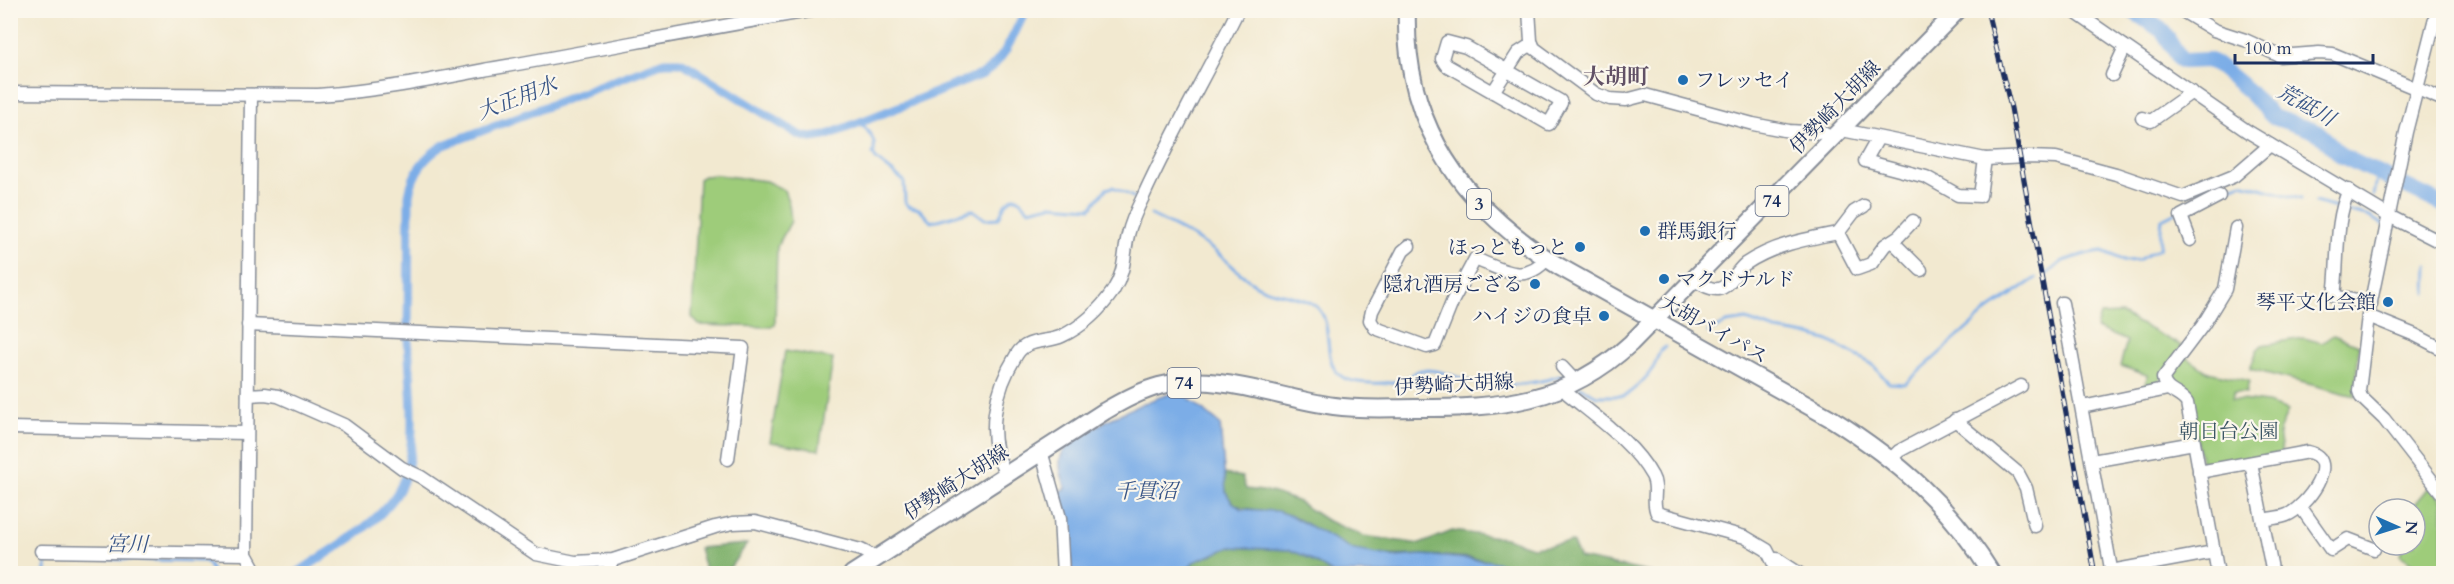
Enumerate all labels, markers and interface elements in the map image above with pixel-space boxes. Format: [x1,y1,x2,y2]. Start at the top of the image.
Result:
scale bar [2235,27,2373,65]
text: 100 m [2244,36,2292,61]
street label: 伊勢崎大胡線 [1784,55,1887,160]
district label: 大胡町 [1583,62,1649,92]
place label: フレッセイ [1695,67,1793,94]
water label: 大正用水 [473,69,563,127]
marker: フレッセイ [1676,73,1690,87]
water label: 荒砥川 [2271,77,2342,135]
road number: 74 [1756,186,1788,216]
road number: 3 [1467,189,1491,219]
place label: 群馬銀行 [1657,218,1737,245]
marker: 群馬銀行 [1638,224,1652,238]
place label: ほっともっと [1448,234,1568,261]
marker: ほっともっと [1573,240,1587,254]
place label: マクドナルド [1676,266,1795,293]
place label: 隠れ酒房ござる [1383,271,1523,298]
marker: マクドナルド [1657,272,1671,286]
marker: 隠れ酒房ござる [1528,277,1542,291]
street label: 大胡バイパス [1655,289,1773,370]
place label: 琴平文化会館 [2256,289,2376,316]
marker: 琴平文化会館 [2381,295,2395,309]
place label: ハイジの食卓 [1472,303,1592,330]
marker: ハイジの食卓 [1597,309,1611,323]
road number: 74 [1168,368,1200,398]
street label: 伊勢崎大胡線 [1393,368,1515,401]
park label: 朝日台公園 [2179,418,2279,445]
street label: 伊勢崎大胡線 [899,438,1014,526]
water label: 千貫沼 [1115,477,1180,506]
north arrow [2367,497,2427,557]
text: N [2400,520,2422,535]
water label: 宮川 [106,530,150,559]

